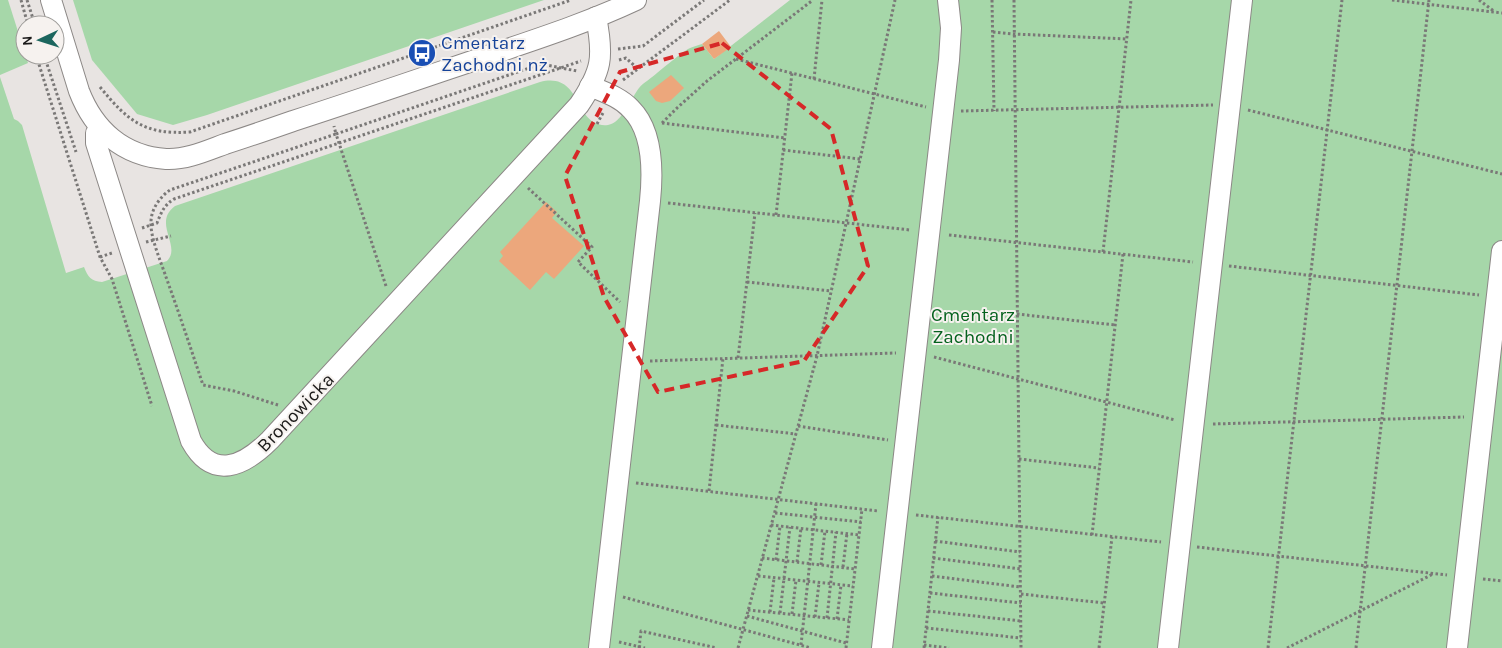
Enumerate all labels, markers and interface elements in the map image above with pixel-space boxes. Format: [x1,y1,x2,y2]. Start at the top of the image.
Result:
north arrow [15,15,65,65]
place label: Cmentarz Zachodni nż [441,32,548,76]
text: N [19,35,36,46]
bus stop icon: Cmentarz Zachodni nż [407,38,437,68]
park label: Cmentarz Zachodni [931,304,1015,348]
street label: Bronowicka [253,369,339,457]

